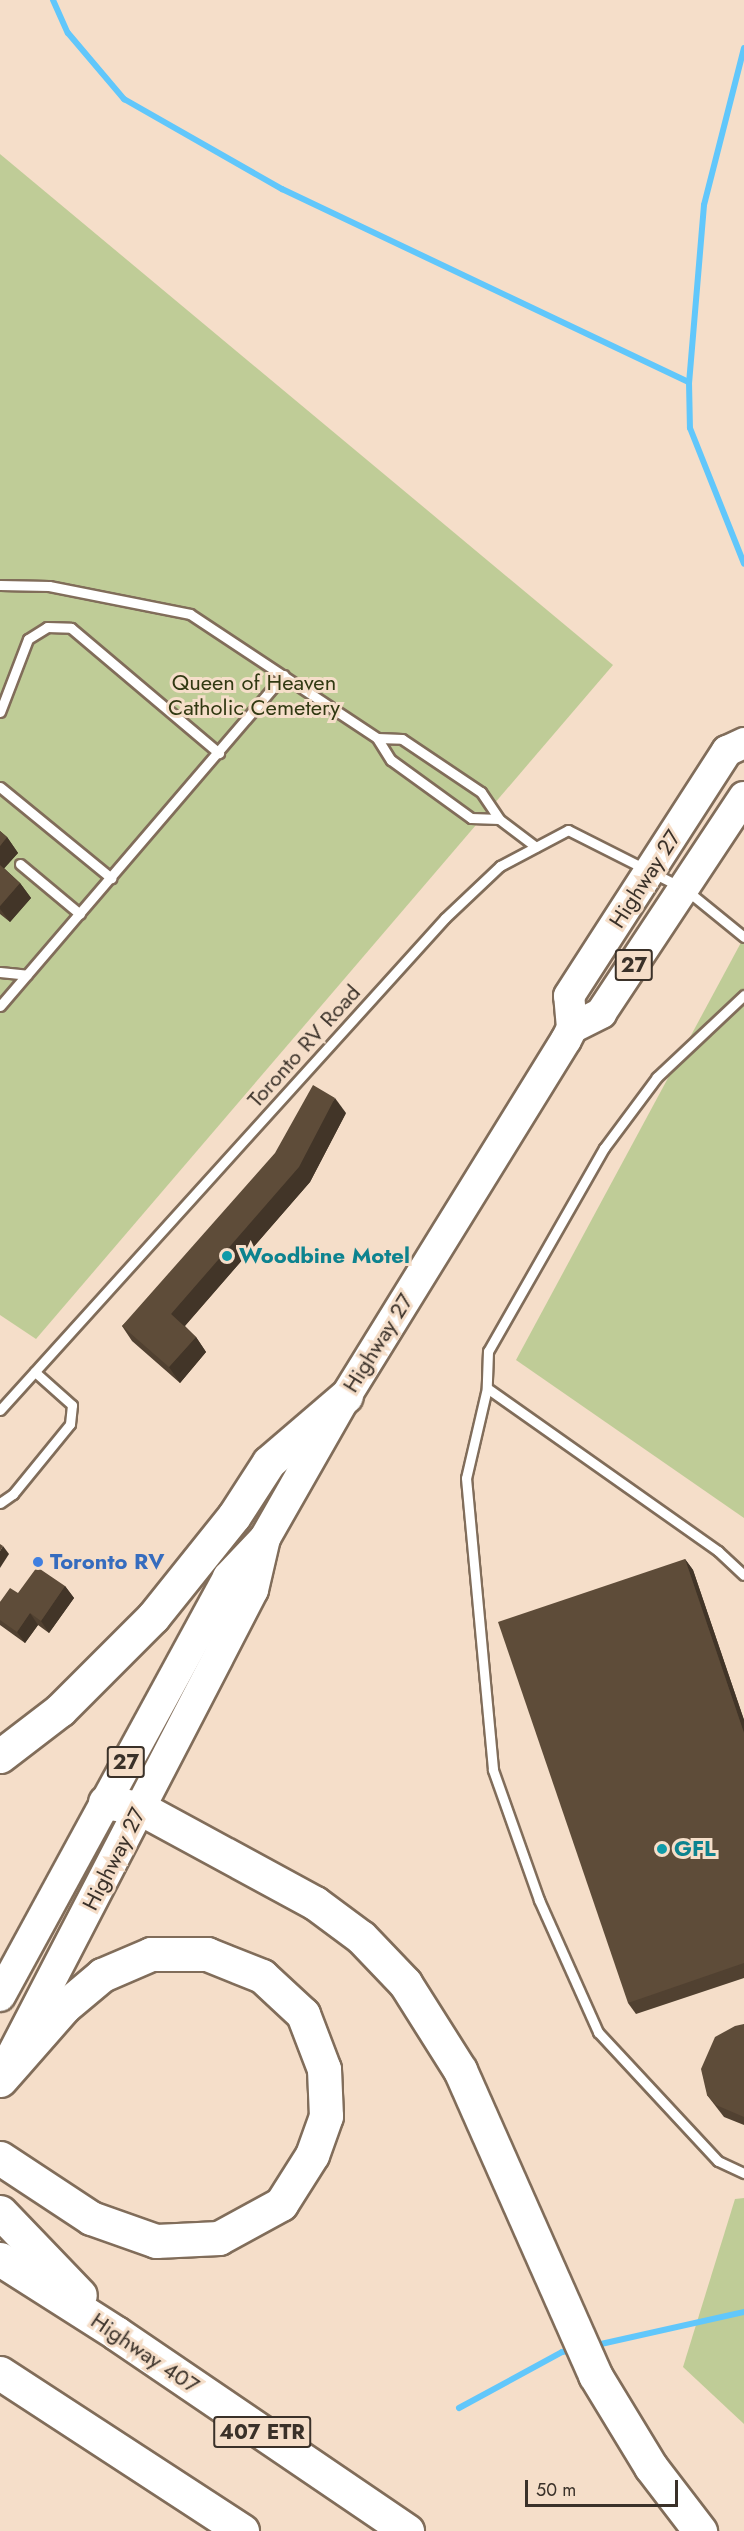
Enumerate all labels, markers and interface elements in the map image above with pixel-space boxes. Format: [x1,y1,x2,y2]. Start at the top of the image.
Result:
park label: Queen of Heaven Catholic Cemetery [168,669,340,720]
street label: Highway 27 [604,825,686,933]
road number: 27 [614,947,654,983]
street label: Toronto RV Road [242,979,366,1113]
place label: Woodbine Motel [239,1243,410,1269]
marker: Woodbine Motel [220,1249,234,1263]
street label: Highway 27 [337,1289,419,1397]
place label: Toronto RV [50,1549,164,1575]
marker: Toronto RV [31,1555,45,1569]
road number: 27 [106,1744,146,1780]
street label: Highway 27 [77,1803,151,1915]
place label: GFL [674,1836,716,1862]
marker: GFL [655,1842,669,1856]
street label: Highway 407 [86,2307,204,2399]
road number: 407 ETR [212,2414,312,2450]
scale bar [528,2468,681,2506]
text: 50 m [536,2477,576,2503]

